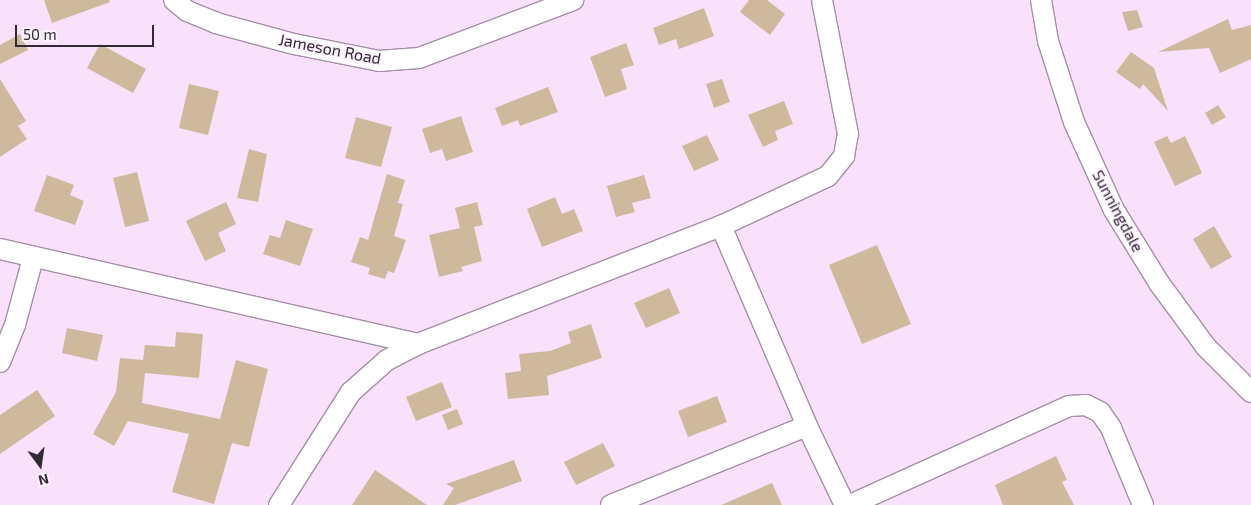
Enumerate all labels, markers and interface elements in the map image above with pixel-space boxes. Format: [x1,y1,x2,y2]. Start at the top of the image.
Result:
scale bar [18,15,156,47]
text: 50 m [23,25,57,43]
street label: Jameson Road [277,30,383,68]
street label: Sunningdale [1088,167,1148,255]
north arrow [15,440,65,490]
text: N [37,471,51,490]

